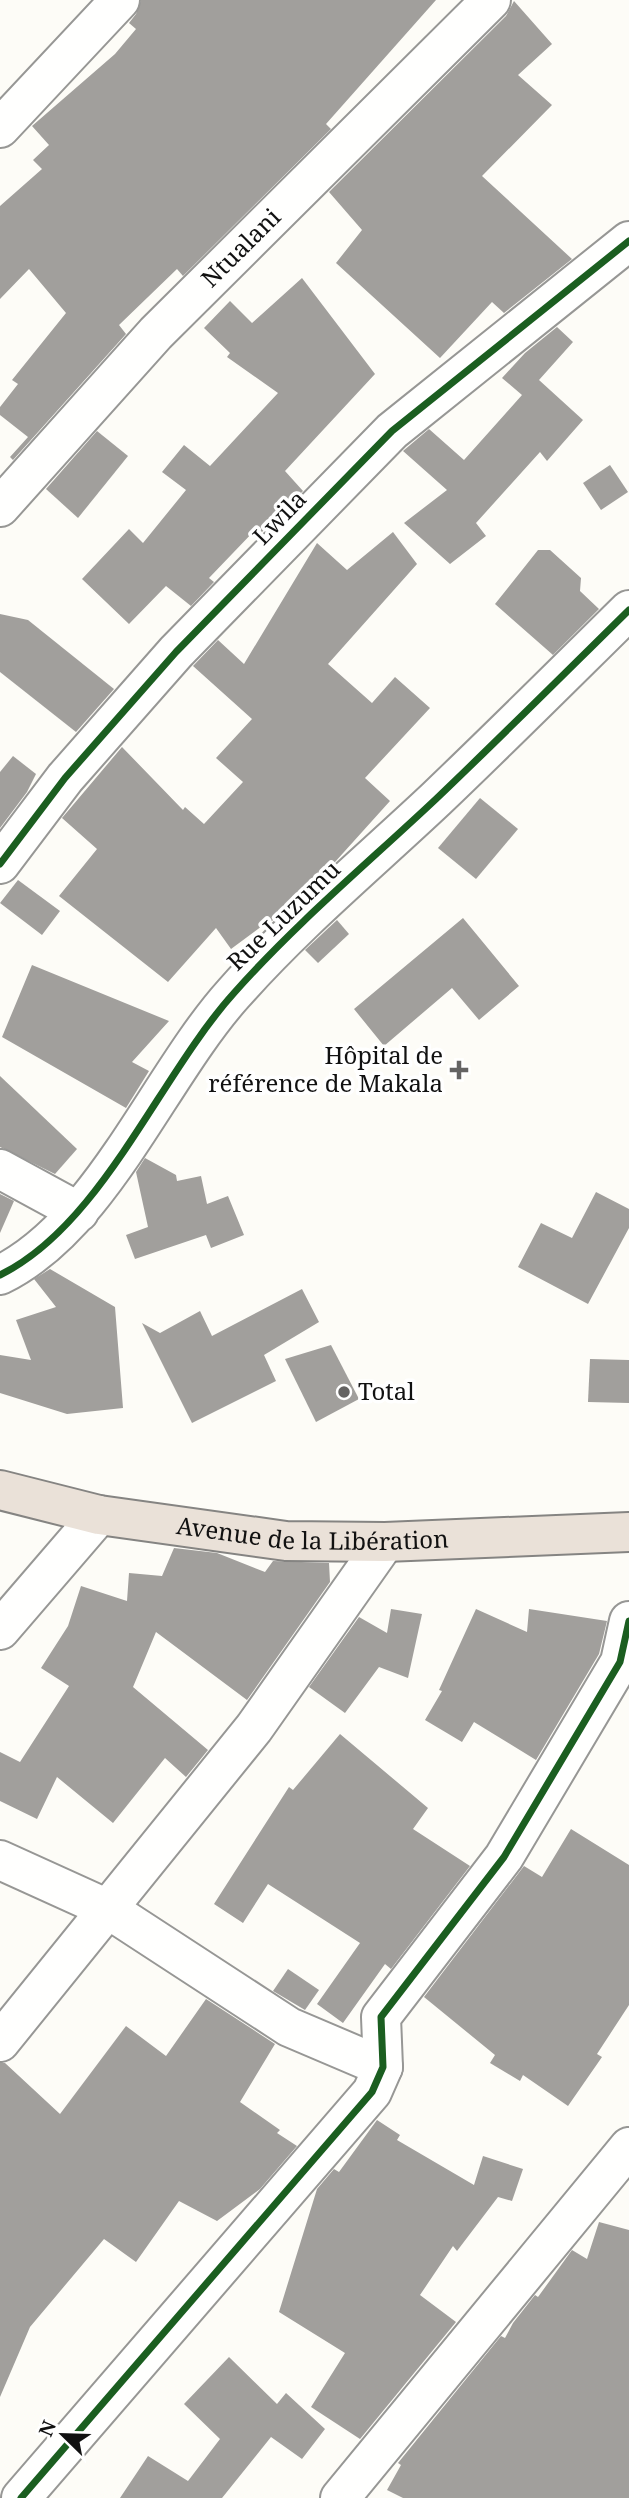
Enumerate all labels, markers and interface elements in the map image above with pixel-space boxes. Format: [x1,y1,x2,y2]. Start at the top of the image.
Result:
street label: Ntualani [193,200,287,294]
street label: Lwila [245,482,313,551]
street label: Rue Luzumu [219,852,347,977]
place label: Hôpital de référence de Makala [208,1038,443,1099]
marker: Hôpital de référence de Makala [449,1060,469,1080]
place label: Total [358,1374,415,1407]
marker: Total [336,1384,352,1400]
street label: Avenue de la Libération [174,1508,449,1557]
north arrow [28,2400,98,2470]
text: N [32,2416,62,2440]

